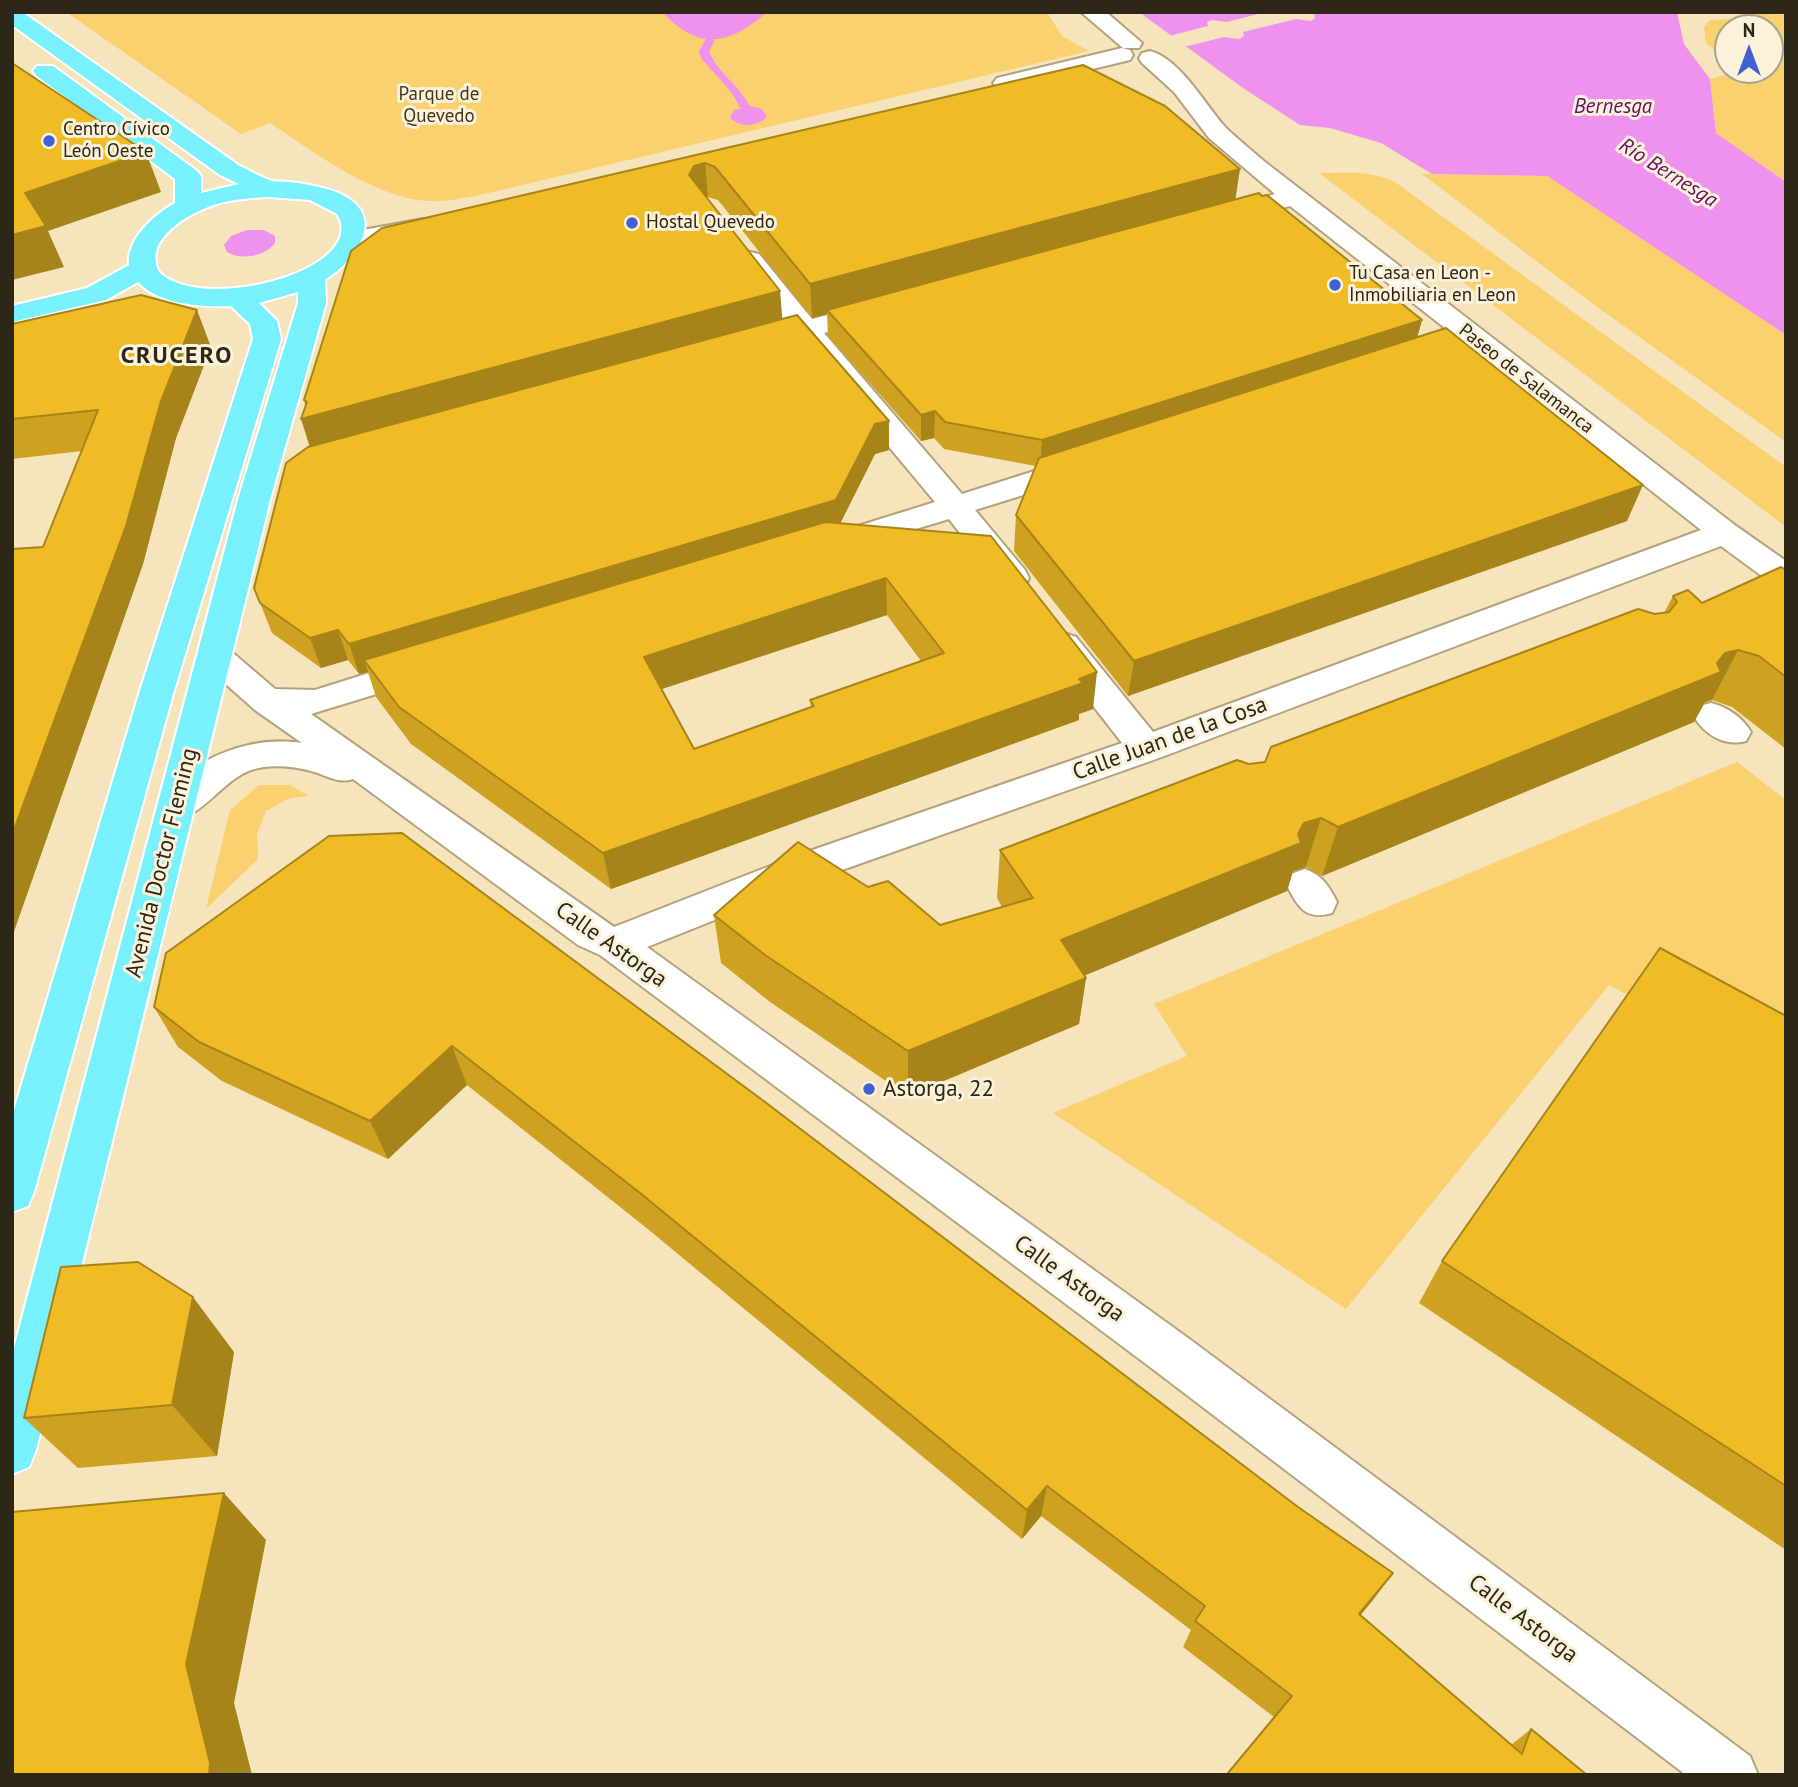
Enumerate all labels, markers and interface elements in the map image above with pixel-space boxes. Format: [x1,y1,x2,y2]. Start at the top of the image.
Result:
north arrow [1714,14,1784,84]
text: N [1743,18,1755,42]
park label: Parque de Quevedo [399,84,479,128]
water label: Bernesga [1574,94,1652,120]
place label: Centro Cívico León Oeste [63,119,170,163]
marker: Centro Cívico León Oeste [41,133,57,149]
water label: Río Bernesga [1614,133,1722,213]
place label: Hostal Quevedo [646,212,775,234]
marker: Hostal Quevedo [624,215,640,231]
place label: Tu Casa en Leon - Inmobiliaria en Leon [1349,263,1516,307]
marker: Tu Casa en Leon - Inmobiliaria en Leon [1327,277,1343,293]
street label: Paseo de Salamanca [1454,319,1598,439]
district label: CRUCERO [122,342,232,370]
street label: Calle Juan de la Cosa [1069,691,1271,787]
street label: Avenida Doctor Fleming [120,745,204,981]
street label: Calle Astorga [550,896,672,994]
place label: Astorga, 22 [883,1075,994,1103]
marker: Astorga, 22 [861,1081,877,1097]
street label: Calle Astorga [1008,1230,1130,1328]
street label: Calle Astorga [1463,1569,1583,1669]

